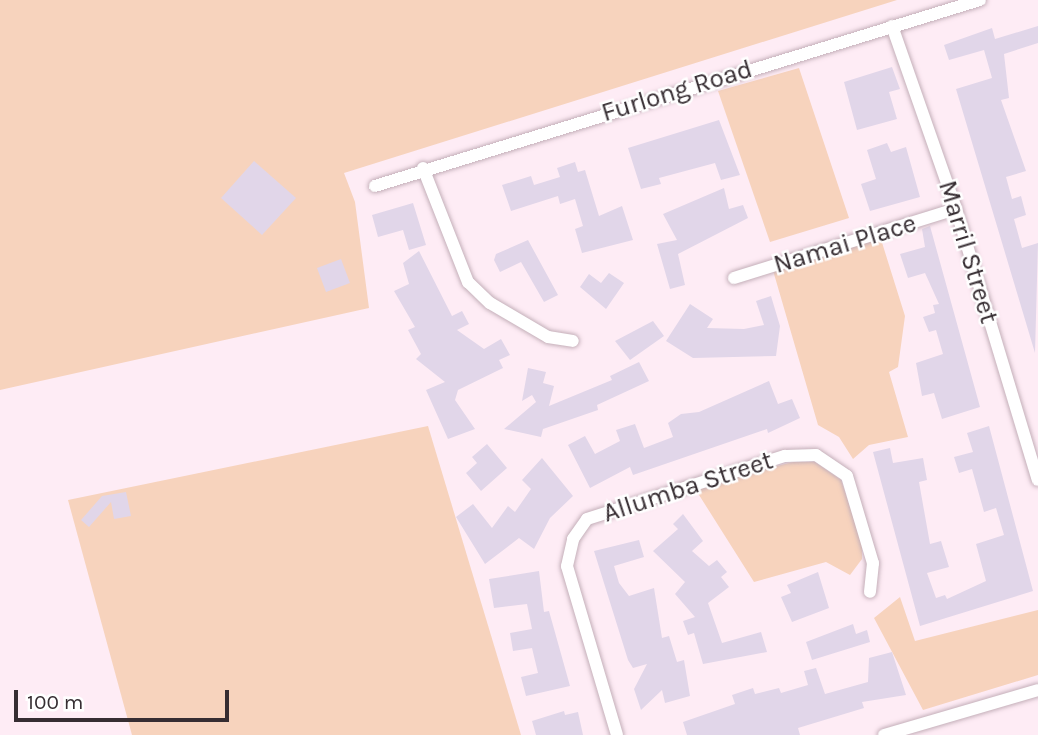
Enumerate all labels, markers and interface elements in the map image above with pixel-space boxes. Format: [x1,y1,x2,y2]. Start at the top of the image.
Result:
street label: Furlong Road [598,53,756,129]
street label: Marril Street [931,177,1005,327]
street label: Namai Place [770,208,920,280]
street label: Allumba Street [599,445,777,529]
scale bar [18,676,233,720]
text: 100 m [27,690,84,714]

